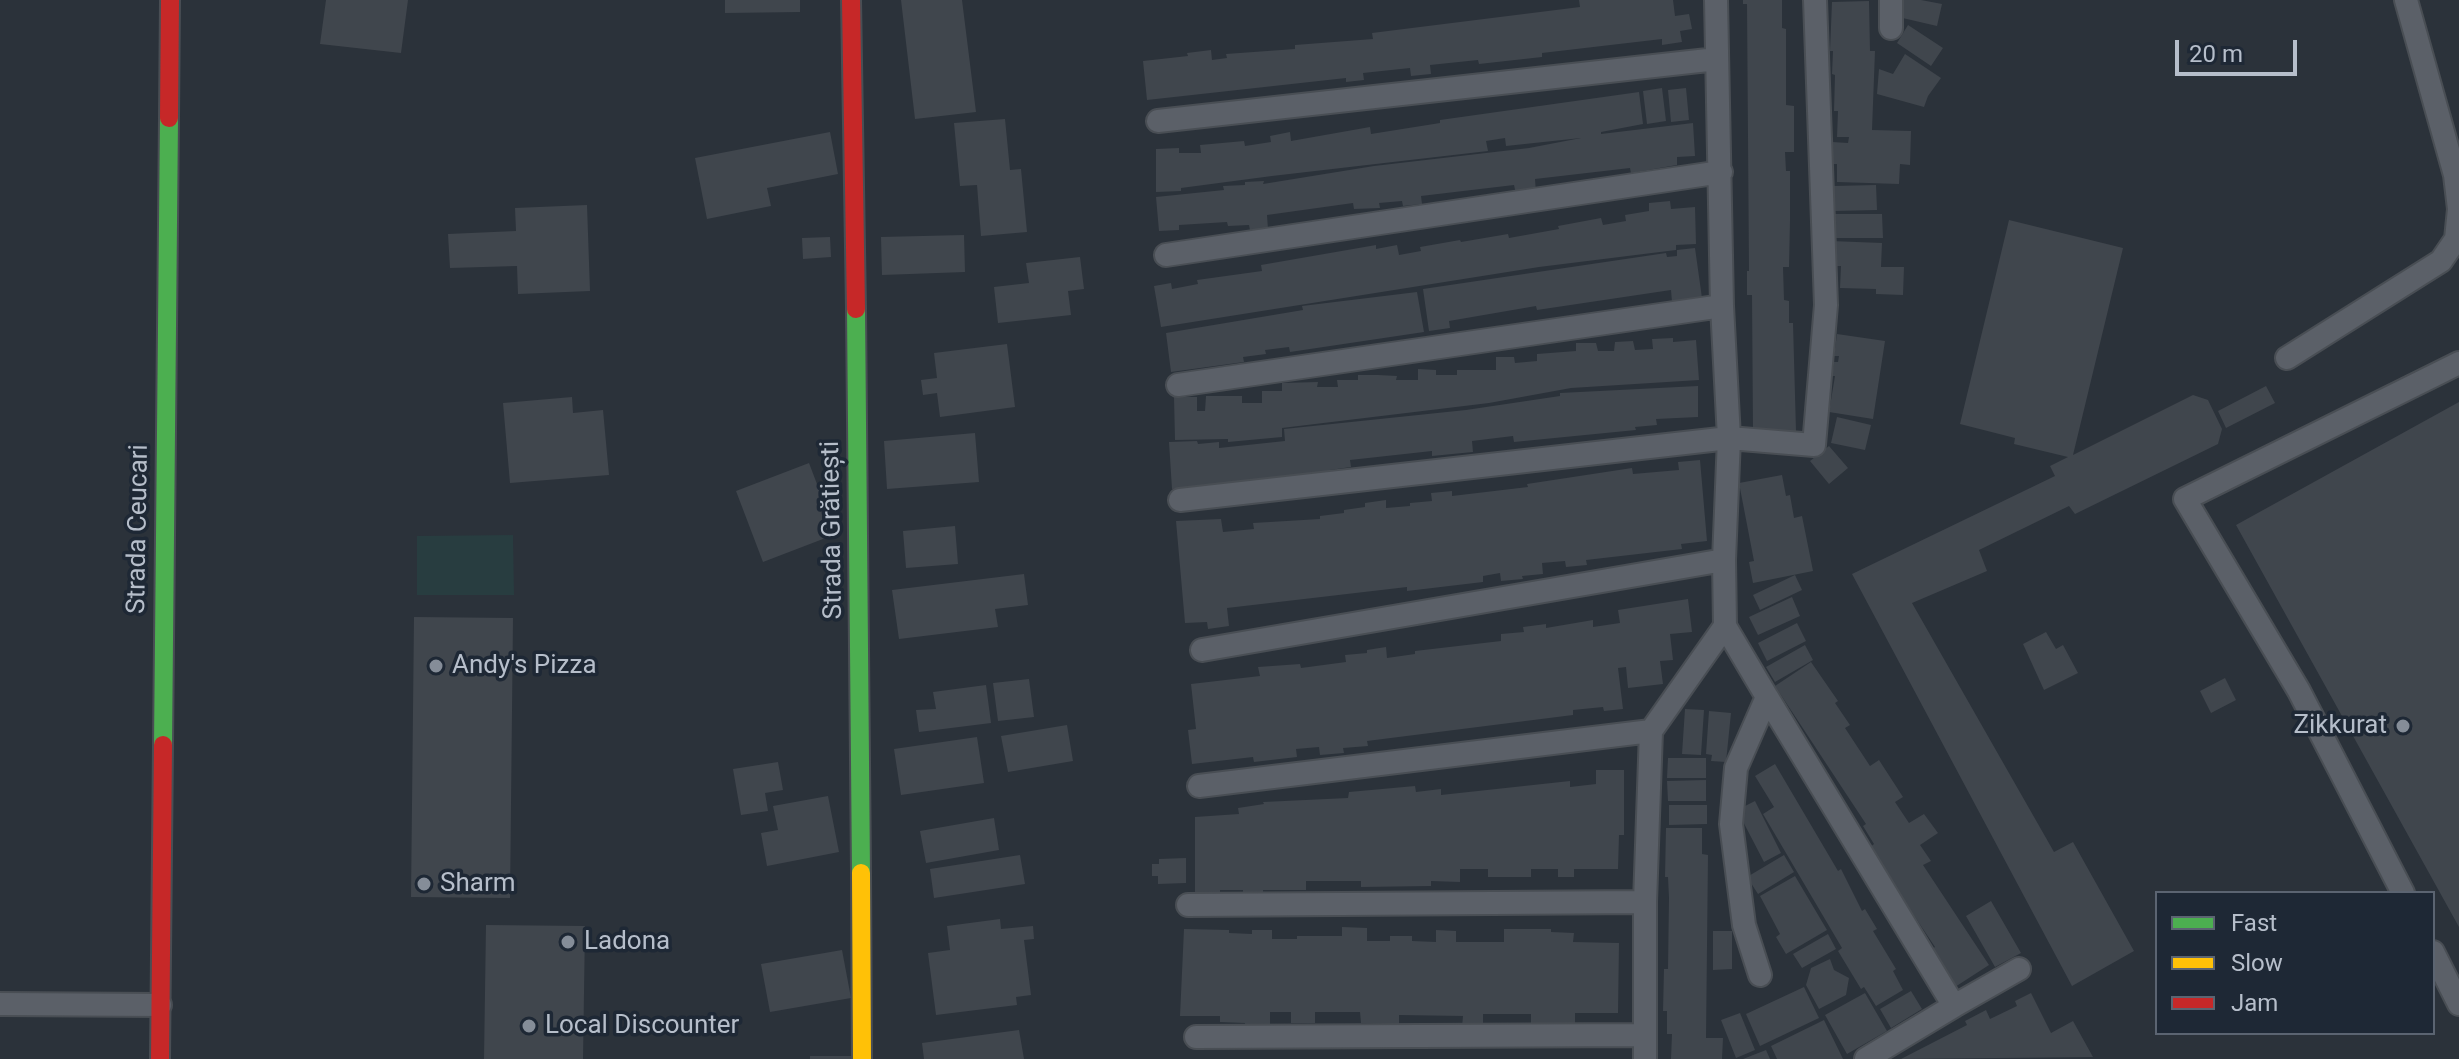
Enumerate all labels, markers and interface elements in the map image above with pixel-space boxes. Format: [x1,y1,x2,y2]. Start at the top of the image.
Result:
scale bar [2179,24,2301,74]
text: 20 m [2189,40,2243,68]
street label: Strada Grătiești [816,440,850,620]
street label: Strada Ceucari [122,444,156,614]
place label: Andy's Pizza [452,650,597,682]
marker: Andy's Pizza [427,657,445,675]
place label: Zikkurat [2293,710,2387,742]
marker: Zikkurat [2394,717,2412,735]
place label: Sharm [440,868,516,900]
marker: Sharm [415,875,433,893]
legend [2155,891,2435,1035]
text: Fast [2231,909,2277,937]
place label: Ladona [584,926,670,958]
marker: Ladona [559,933,577,951]
text: Slow [2231,949,2283,977]
text: Jam [2231,989,2278,1017]
place label: Local Discounter [545,1010,739,1042]
marker: Local Discounter [520,1017,538,1035]

